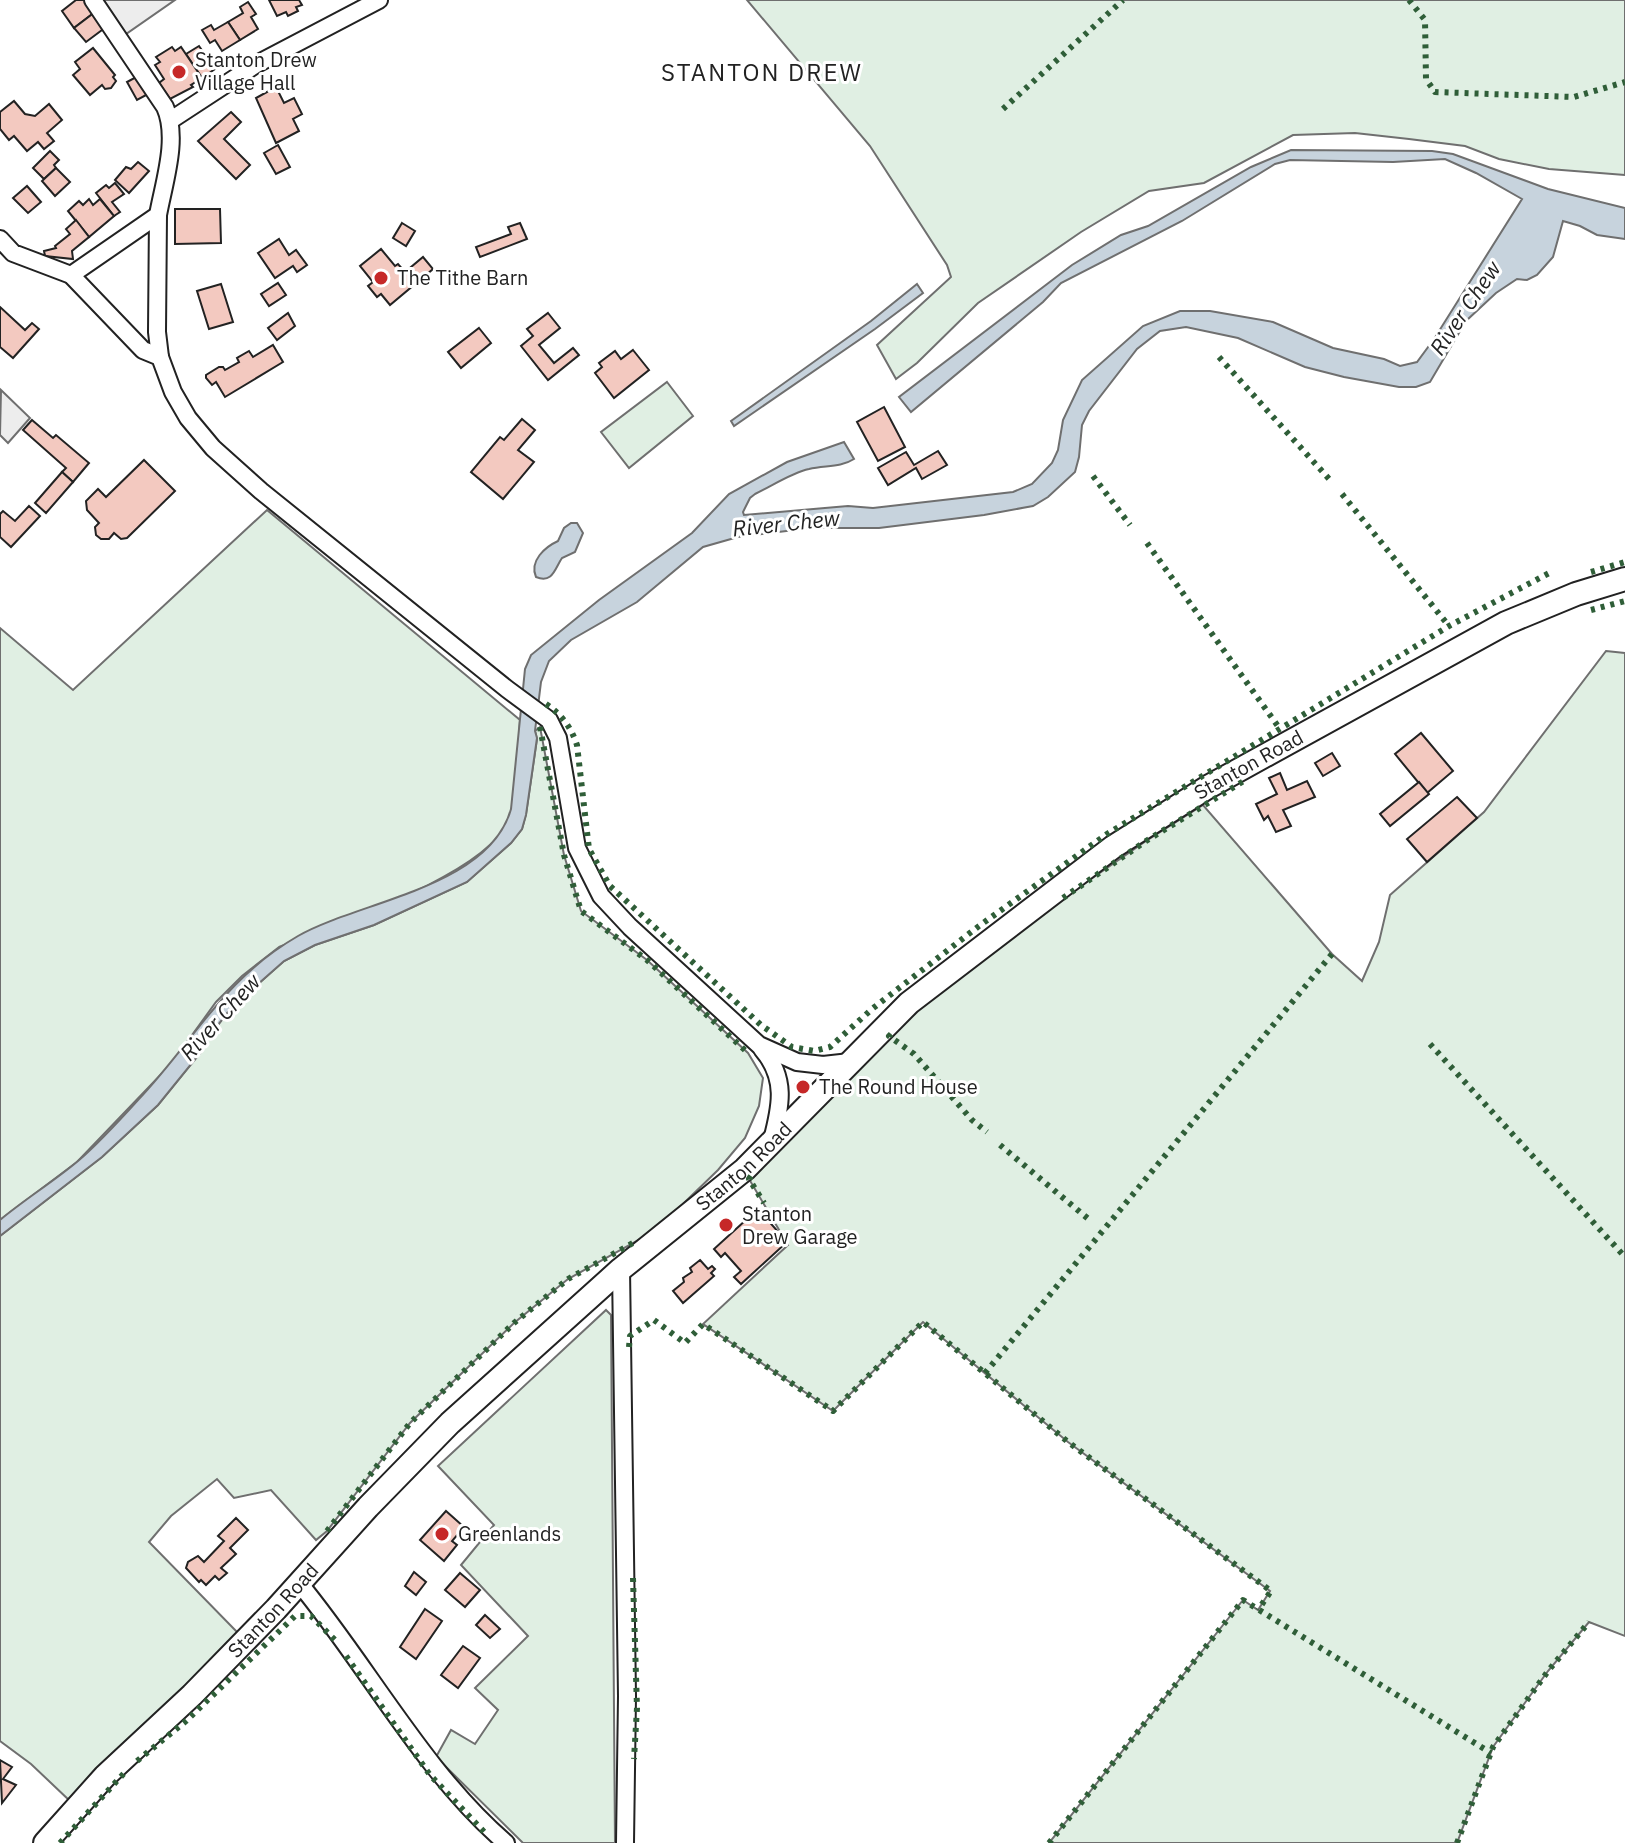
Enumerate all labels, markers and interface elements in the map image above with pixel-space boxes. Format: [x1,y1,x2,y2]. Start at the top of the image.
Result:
place label: Stanton Drew Village Hall [195,46,317,96]
district label: STANTON DREW [661,56,863,88]
marker: Stanton Drew Village Hall [170,63,188,81]
water label: River Chew [1422,254,1507,360]
place label: The Tithe Barn [397,264,528,291]
marker: The Tithe Barn [372,269,390,287]
water label: River Chew [731,502,842,543]
street label: Stanton Road [1189,723,1308,806]
water label: River Chew [173,966,267,1066]
place label: The Round House [819,1073,978,1100]
marker: The Round House [794,1078,812,1096]
street label: Stanton Road [690,1116,797,1217]
place label: Stanton Drew Garage [742,1200,858,1250]
marker: Stanton Drew Garage [717,1216,735,1234]
place label: Greenlands [458,1520,561,1547]
marker: Greenlands [433,1525,451,1543]
street label: Stanton Road [222,1557,324,1664]

